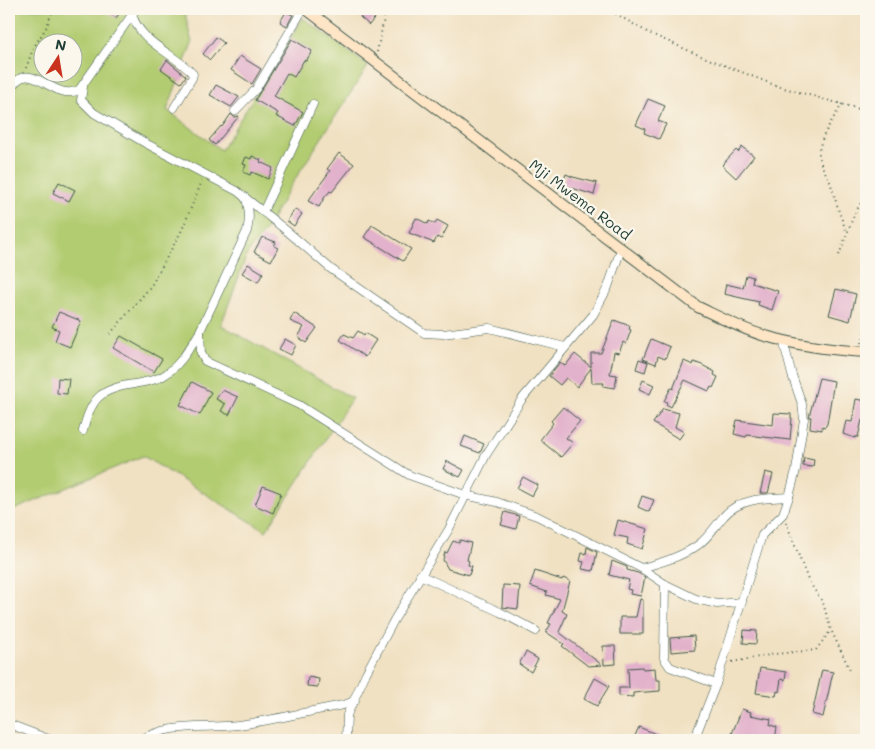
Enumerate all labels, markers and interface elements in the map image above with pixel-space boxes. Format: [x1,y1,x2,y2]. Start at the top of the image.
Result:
north arrow [32,32,82,82]
text: N [54,34,68,55]
street label: Mji Mwema Road [526,154,636,244]

